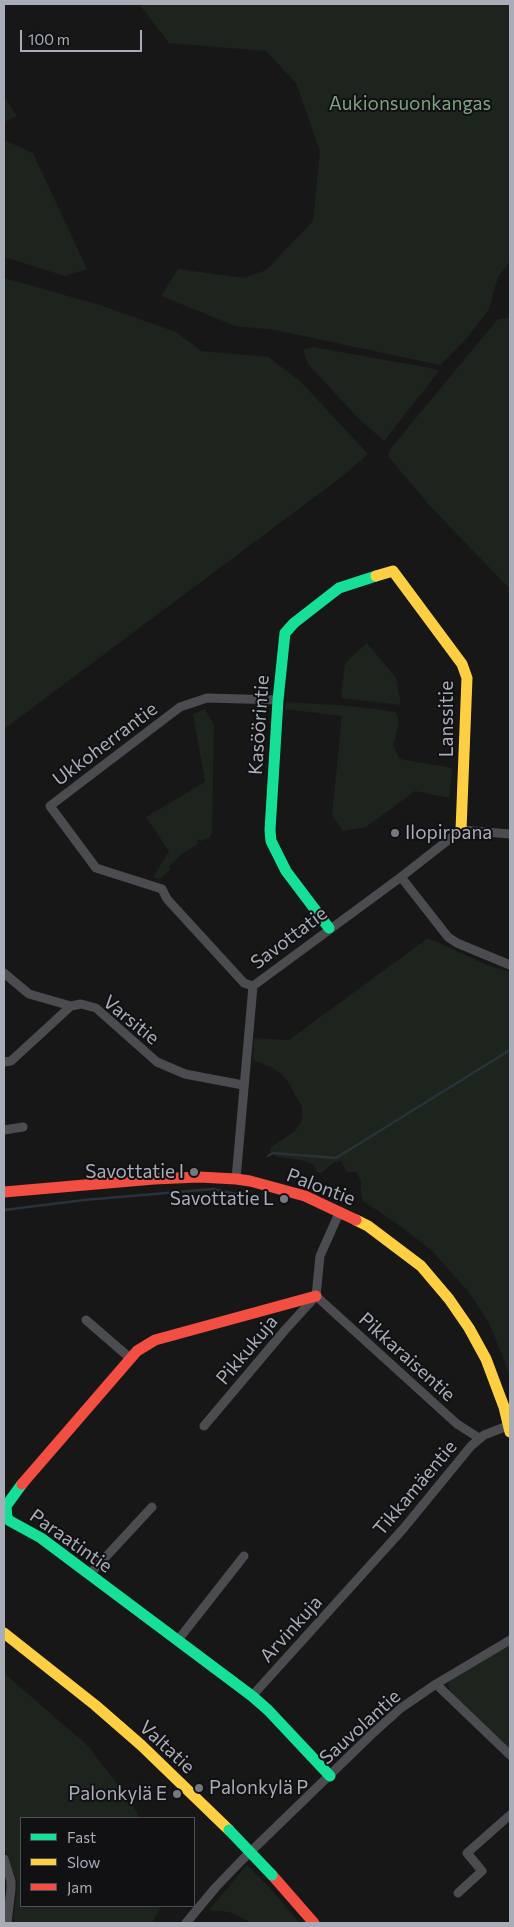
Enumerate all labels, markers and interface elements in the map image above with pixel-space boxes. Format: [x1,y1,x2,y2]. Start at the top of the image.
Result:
scale bar [22,20,145,52]
text: 100 m [28,30,70,48]
park label: Aukionsuonkangas [329,93,491,115]
street label: Kasöörintie [244,674,274,776]
street label: Lanssitie [436,681,458,757]
street label: Ukkoherrantie [48,697,162,791]
place label: Ilopirpana [405,822,492,844]
marker: Ilopirpana [389,827,401,839]
street label: Savottatie [246,902,332,974]
street label: Varsitie [98,991,164,1049]
place label: Savottatie I [85,1161,184,1183]
street label: Palontie [283,1164,359,1210]
marker: Savottatie I [188,1166,200,1178]
place label: Savottatie L [170,1188,274,1210]
marker: Savottatie L [278,1193,290,1205]
street label: Pikkaraisentie [354,1308,460,1406]
street label: Pikkukuja [211,1311,283,1389]
street label: Tikkamäentie [368,1436,462,1540]
street label: Paraatintie [25,1504,117,1578]
street label: Arvinkuja [255,1591,327,1667]
street label: Sauvolantie [315,1685,405,1769]
street label: Valtatie [135,1716,199,1778]
place label: Palonkylä P [209,1777,308,1799]
marker: Palonkylä P [193,1782,205,1794]
place label: Palonkylä E [68,1783,167,1805]
marker: Palonkylä E [171,1788,183,1800]
legend [20,1817,195,1907]
text: Fast [67,1828,96,1846]
text: Slow [67,1853,100,1871]
text: Jam [67,1878,92,1896]

